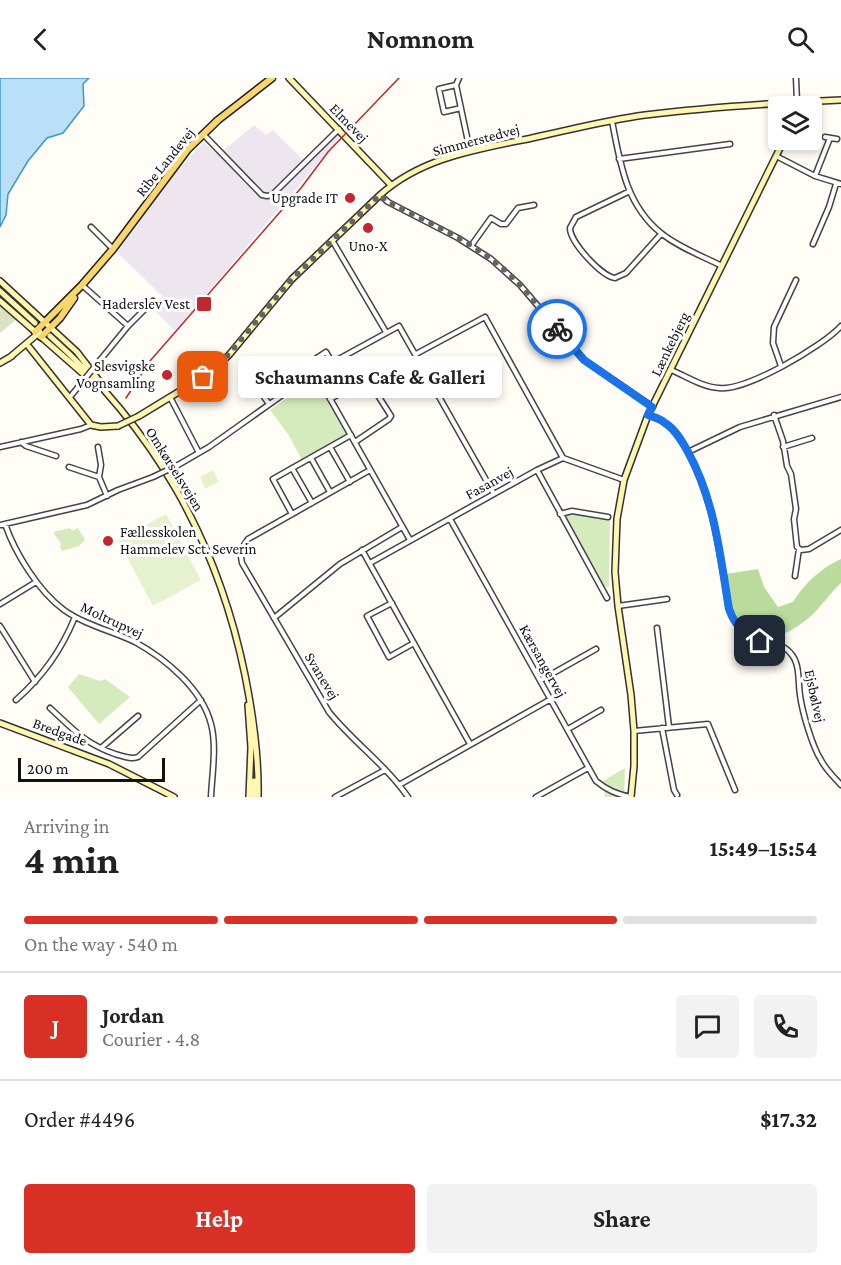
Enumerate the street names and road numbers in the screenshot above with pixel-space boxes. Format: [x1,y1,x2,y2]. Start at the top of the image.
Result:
street label: Elmevej [326,100,371,146]
street label: Simmerstedvej [431,121,521,160]
street label: Ribe Landevej [133,125,198,200]
street label: Lænkebjerg [648,309,693,379]
street label: Omkørselsvejen [142,424,207,514]
street label: Fasanvej [462,463,516,503]
street label: Moltrupvej [78,599,146,642]
street label: Kærsangervej [515,622,570,701]
street label: Svanevej [301,649,342,703]
street label: Ejsbølvej [801,668,828,724]
street label: Bredgade [30,715,90,750]

